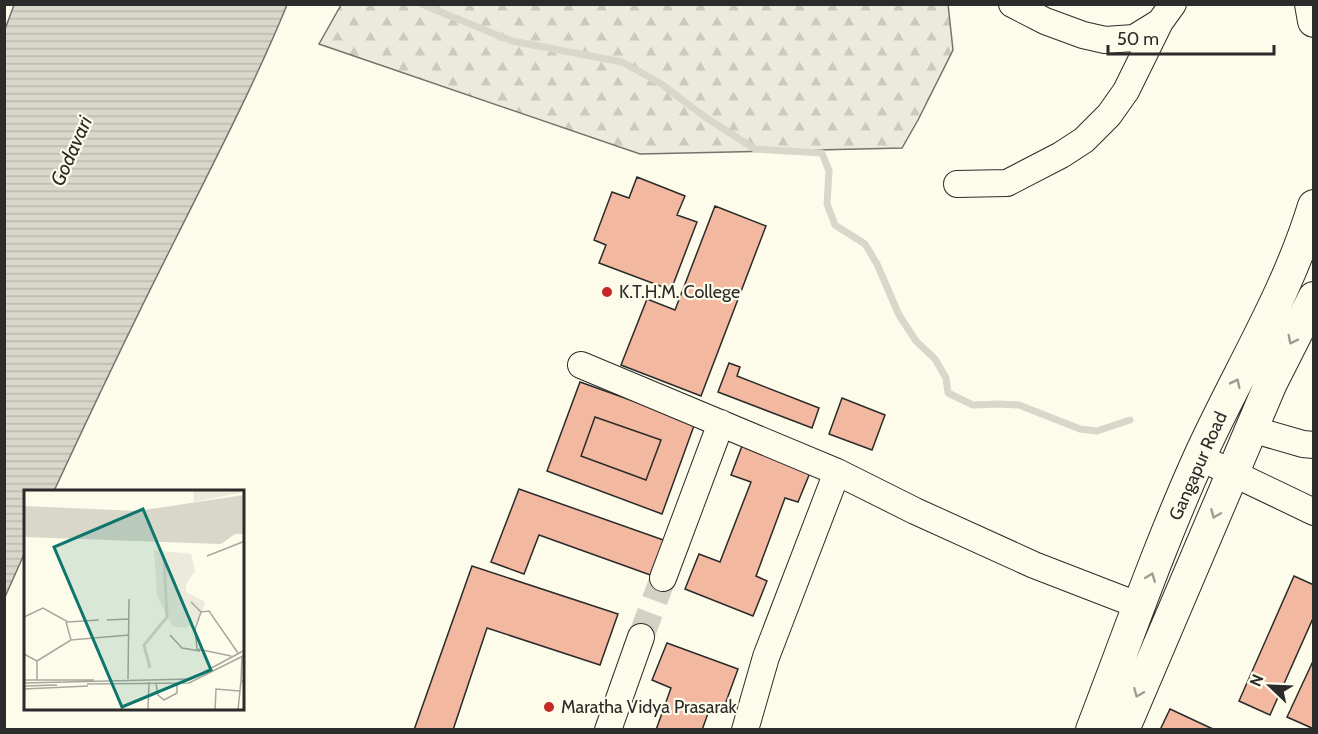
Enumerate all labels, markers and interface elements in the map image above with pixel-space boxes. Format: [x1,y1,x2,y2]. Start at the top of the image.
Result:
scale bar [1108,18,1274,56]
text: 50 m [1117,28,1159,50]
water label: Godavari [45,112,97,190]
place label: K.T.H.M. College [619,281,740,303]
marker: K.T.H.M. College [600,285,614,299]
one-way arrow [1288,334,1299,345]
one-way arrow [1229,378,1241,389]
street label: Gangapur Road [1164,408,1232,524]
inset map [24,490,244,710]
one-way arrow [1210,508,1222,519]
one-way arrow [1144,572,1156,583]
north arrow [1240,656,1300,716]
text: N [1246,671,1268,689]
one-way arrow [1133,687,1145,698]
place label: Maratha Vidya Prasarak [561,696,738,718]
marker: Maratha Vidya Prasarak [542,700,556,714]

